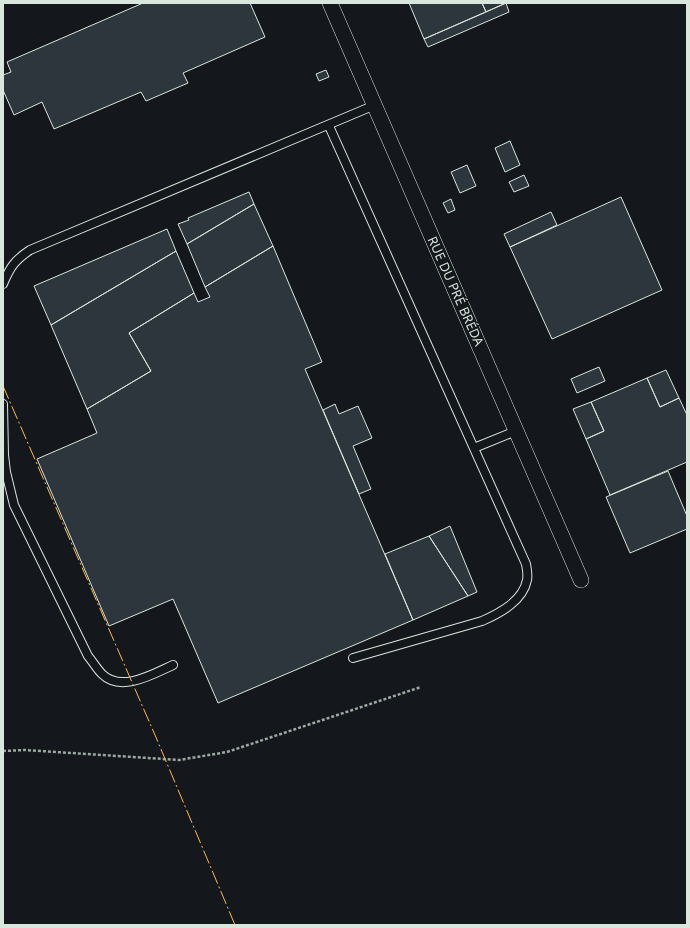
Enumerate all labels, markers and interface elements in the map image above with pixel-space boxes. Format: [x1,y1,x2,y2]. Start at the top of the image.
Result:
street label: RUE DU PRÉ BRÉDA [424,233,489,349]

